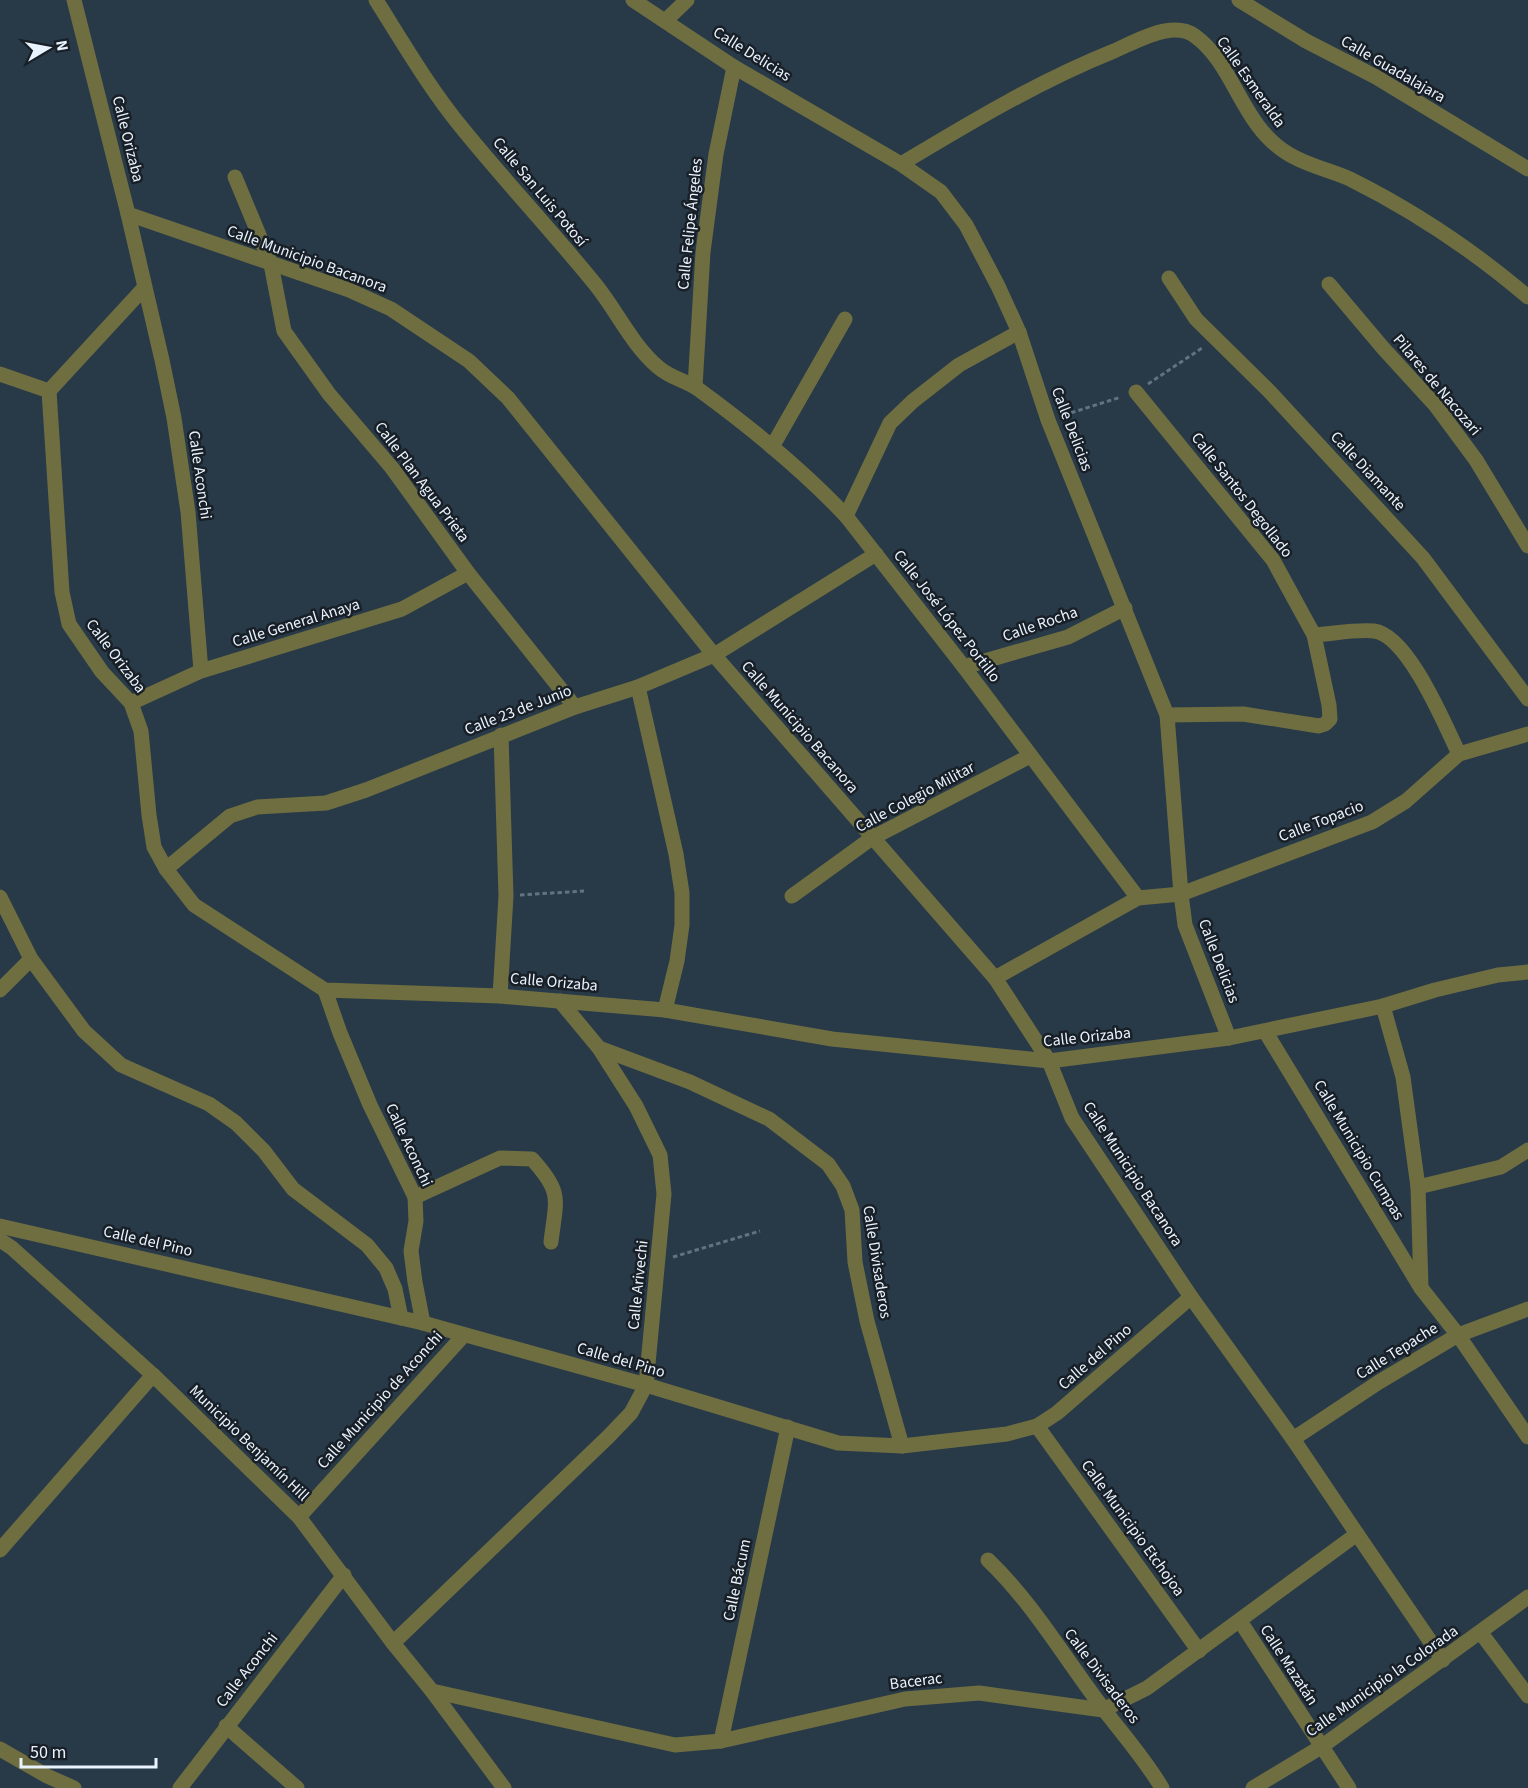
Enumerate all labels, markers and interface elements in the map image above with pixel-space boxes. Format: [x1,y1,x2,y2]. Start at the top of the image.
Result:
north arrow [18,18,78,78]
street label: Calle Delicias [709,21,796,87]
street label: Calle Guadalajara [1337,30,1449,108]
street label: Calle Esmeralda [1211,32,1291,132]
text: N [50,38,74,53]
street label: Calle Orizaba [107,94,149,184]
street label: Calle San Luis Potosí [488,133,593,252]
street label: Calle Felipe Ángeles [672,157,708,291]
street label: Calle Municipio Bacanora [224,220,390,298]
street label: Pilares de Nacozari [1388,330,1486,440]
street label: Calle Delicias [1046,384,1098,474]
street label: Calle Plan Agua Prieta [369,417,475,547]
street label: Calle Diamante [1325,426,1411,516]
street label: Calle Santos Degollado [1186,428,1298,562]
street label: Calle Aconchi [183,429,217,521]
street label: Calle José López Portillo [888,545,1006,687]
street label: Calle General Anaya [230,593,362,653]
street label: Calle Rocha [999,601,1081,647]
street label: Calle Orizaba [81,614,151,698]
street label: Calle Municipio Bacanora [736,656,864,798]
street label: Calle 23 de Junio [461,679,575,741]
street label: Calle Colegio Militar [851,756,979,838]
street label: Calle Topacio [1275,795,1367,847]
street label: Calle Delicias [1193,916,1245,1006]
street label: Calle Orizaba [509,967,599,997]
street label: Calle Orizaba [1042,1021,1132,1053]
street label: Calle Municipio Cumpas [1308,1076,1410,1224]
street label: Calle Municipio Bacanora [1078,1097,1188,1251]
street label: Calle Aconchi [380,1100,438,1190]
street label: Calle Divisaderos [857,1204,897,1320]
street label: Calle del Pino [101,1220,195,1262]
street label: Calle Arivechi [622,1239,654,1331]
street label: Calle Tepache [1352,1317,1442,1385]
street label: Calle del Pino [1053,1319,1137,1395]
street label: Calle Municipio de Aconchi [312,1326,448,1474]
street label: Calle del Pino [574,1337,668,1383]
street label: Municipio Benjamín Hill [184,1380,314,1506]
street label: Calle Municipio Etchojoa [1076,1455,1190,1601]
street label: Calle Bácum [718,1537,756,1623]
street label: Calle Mazatán [1255,1620,1323,1710]
street label: Calle Municipio la Colorada [1301,1620,1463,1742]
street label: Calle Divisaderos [1059,1624,1145,1728]
street label: Calle Aconchi [211,1628,283,1712]
street label: Bacerac [888,1667,944,1695]
scale bar [21,1731,156,1769]
text: 50 m [30,1740,66,1765]

